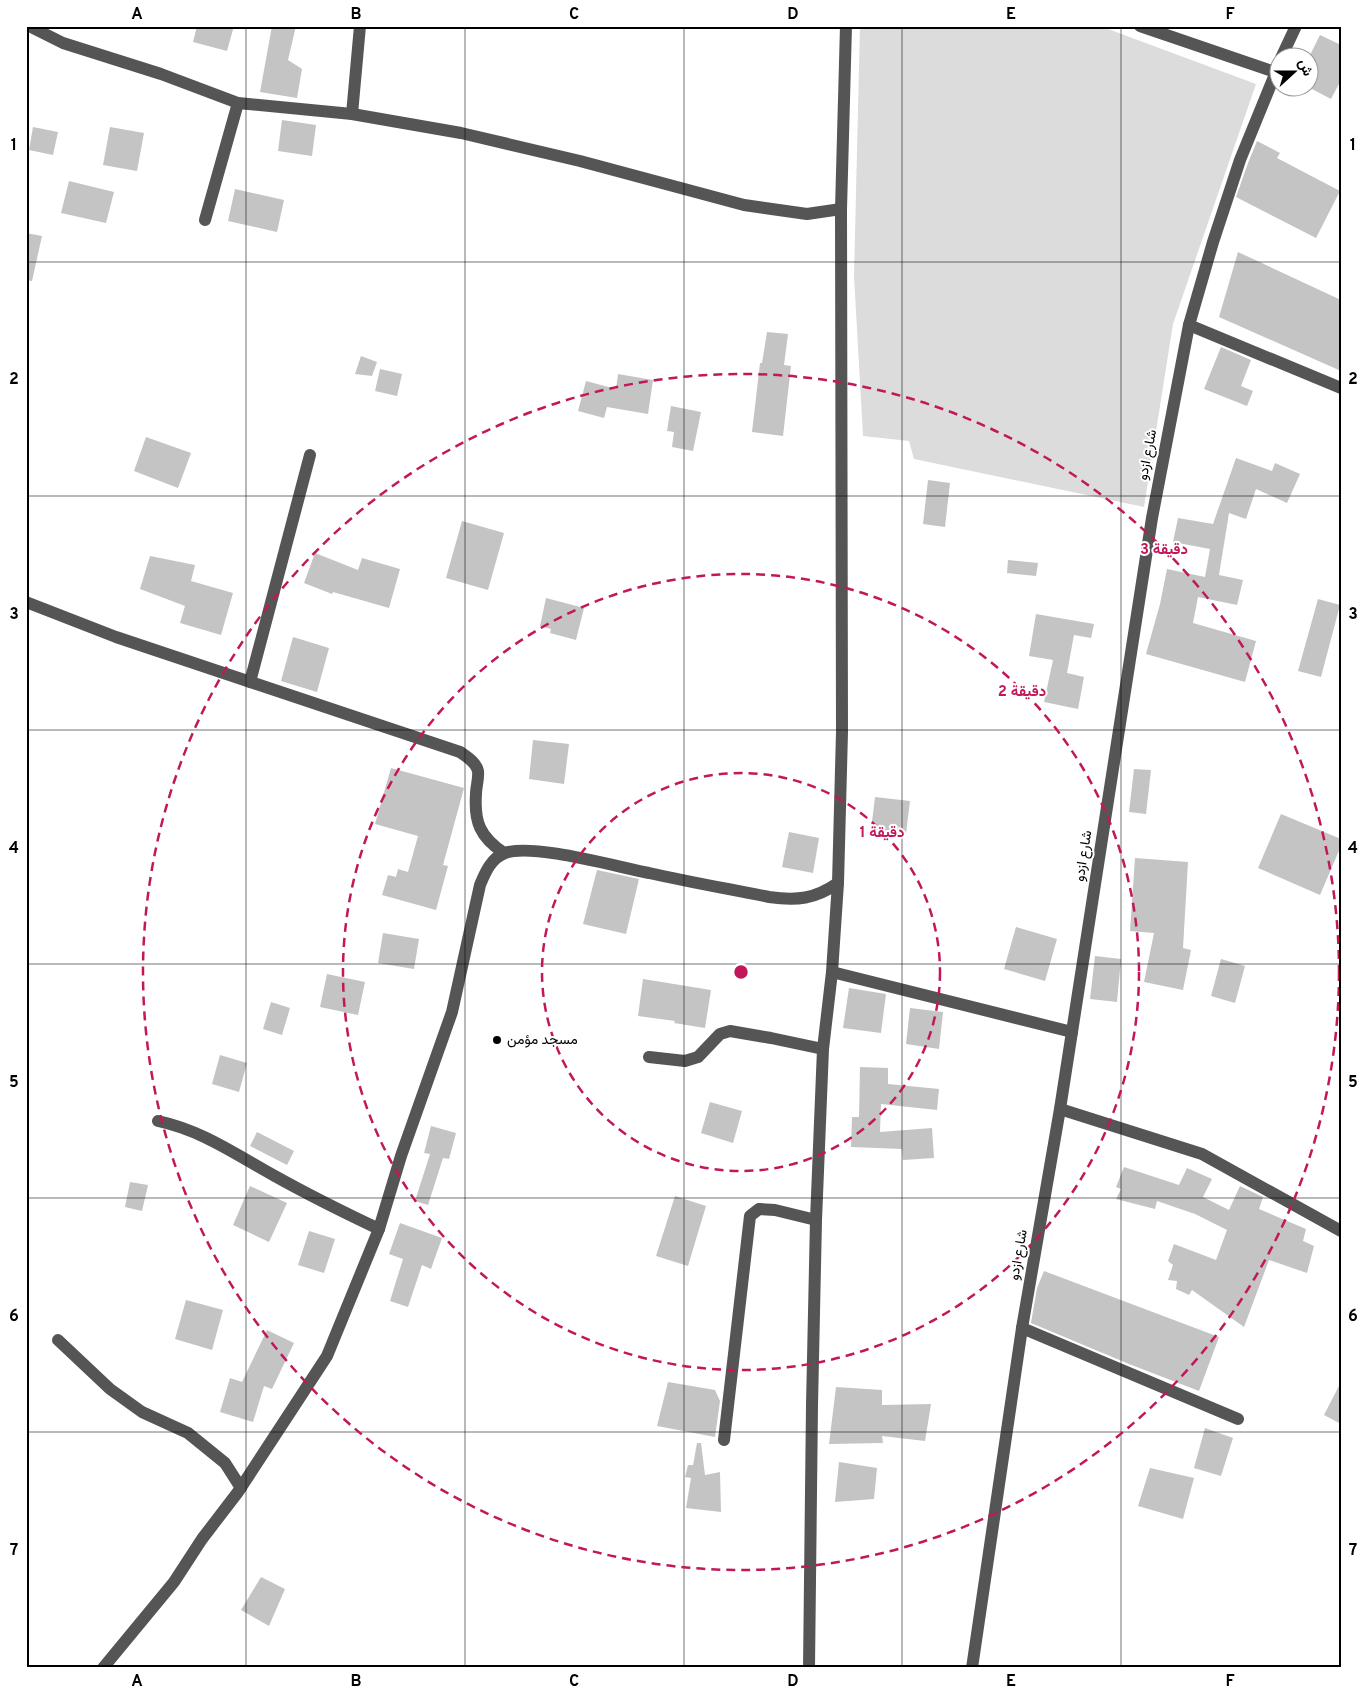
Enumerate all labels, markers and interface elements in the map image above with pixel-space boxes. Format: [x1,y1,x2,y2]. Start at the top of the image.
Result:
text: A [131,5,143,25]
text: B [350,5,362,25]
text: C [569,5,579,25]
text: D [787,5,799,25]
text: E [1006,5,1016,25]
text: F [1225,5,1235,25]
north arrow [1270,48,1320,98]
text: ش [1294,57,1316,79]
text: 1 [11,136,17,156]
text: 1 [1350,136,1356,156]
text: 2 [9,370,19,390]
text: 2 [1348,370,1358,390]
street label: شارع ازدو [1135,428,1162,482]
text: 3 دقيقة [1140,541,1188,560]
text: 3 [9,605,19,625]
text: 3 [1348,605,1358,625]
text: 2 دقيقة [998,683,1046,702]
text: 1 دقيقة [859,824,905,843]
street label: شارع ازدو [1072,829,1097,883]
text: 4 [9,839,19,859]
text: 4 [1348,839,1358,859]
centre of rings [732,963,750,981]
place label: مسجد مؤمن [507,1032,578,1049]
marker: مسجد مؤمن [491,1034,503,1046]
text: 5 [9,1073,19,1093]
text: 5 [1348,1073,1358,1093]
street label: شارع ازدو [1006,1228,1033,1282]
text: 6 [9,1307,19,1327]
text: 6 [1348,1307,1358,1327]
text: 7 [10,1541,18,1561]
text: 7 [1349,1541,1357,1561]
text: A [131,1672,143,1692]
text: B [350,1672,362,1692]
text: C [569,1672,579,1692]
text: D [787,1672,799,1692]
text: E [1006,1672,1016,1692]
text: F [1225,1672,1235,1692]

